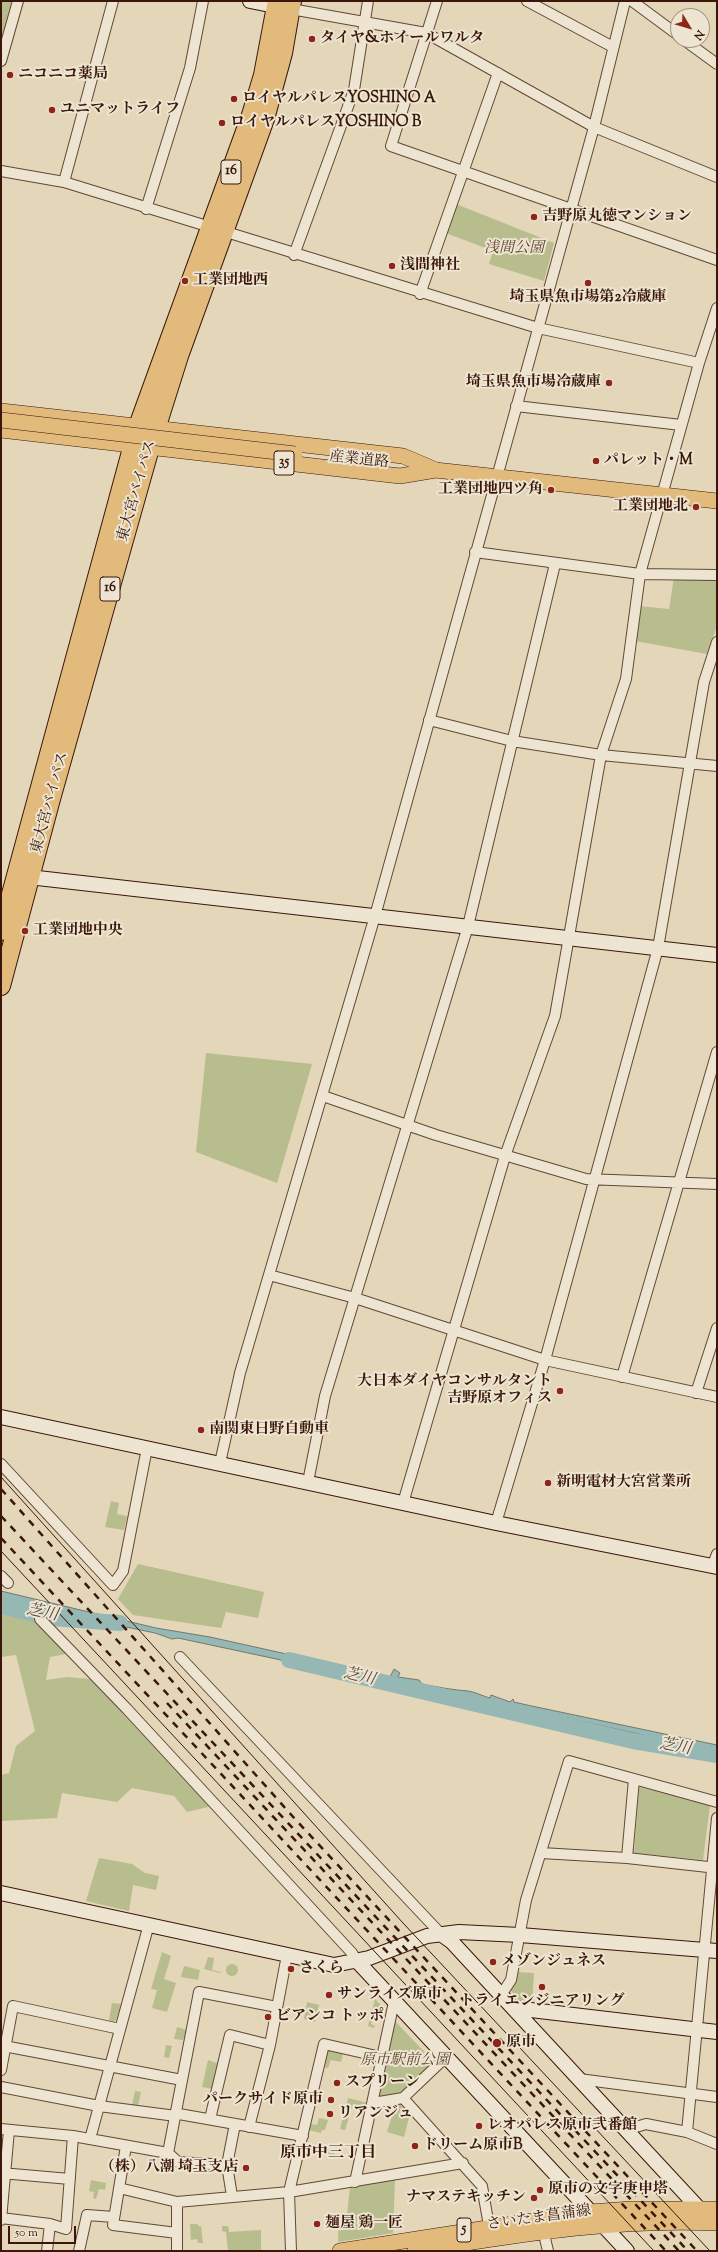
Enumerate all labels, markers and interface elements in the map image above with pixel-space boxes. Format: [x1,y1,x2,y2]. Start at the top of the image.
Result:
north arrow [670,8,710,48]
text: N [690,26,708,43]
place label: タイヤ&ホイールワルタ [320,30,484,48]
marker: タイヤ&ホイールワルタ [307,34,317,44]
place label: ニコニコ薬局 [18,66,108,84]
marker: ニコニコ薬局 [5,70,15,80]
place label: ロイヤルパレスYOSHINO A [242,90,436,108]
marker: ロイヤルパレスYOSHINO A [229,94,239,104]
place label: ユニマットライフ [60,101,180,119]
marker: ユニマットライフ [47,105,57,115]
place label: ロイヤルパレスYOSHINO B [230,114,421,132]
marker: ロイヤルパレスYOSHINO B [217,118,227,128]
road number: 16 [221,160,241,184]
place label: 吉野原丸徳マンション [542,208,692,226]
marker: 吉野原丸徳マンション [529,212,539,222]
park label: 浅間公園 [484,240,544,258]
place label: 浅間神社 [400,257,460,275]
marker: 浅間神社 [387,261,397,271]
place label: 工業団地西 [193,272,268,290]
marker: 工業団地西 [180,276,190,286]
marker: 埼玉県魚市場第2冷蔵庫 [583,278,593,288]
place label: 埼玉県魚市場第2冷蔵庫 [509,289,667,307]
place label: 埼玉県魚市場冷蔵庫 [466,374,601,392]
marker: 埼玉県魚市場冷蔵庫 [604,378,614,388]
street label: 東大宮バイパス [115,438,161,544]
street label: 産業道路 [328,449,390,473]
road number: 35 [274,451,294,475]
place label: パレット・M [604,452,693,470]
marker: パレット・M [591,456,601,466]
place label: 工業団地四ツ角 [438,481,543,499]
marker: 工業団地四ツ角 [546,485,556,495]
place label: 工業団地北 [613,498,688,516]
marker: 工業団地北 [691,502,701,512]
road number: 16 [100,577,120,601]
street label: 東大宮バイパス [29,750,73,856]
place label: 工業団地中央 [33,922,123,940]
marker: 工業団地中央 [20,926,30,936]
place label: 大日本ダイヤコンサルタント 吉野原オフィス [357,1373,552,1408]
marker: 大日本ダイヤコンサルタント 吉野原オフィス [555,1386,565,1396]
place label: 南関東日野自動車 [209,1421,329,1439]
marker: 南関東日野自動車 [196,1425,206,1435]
place label: 新明電材大宮営業所 [556,1474,691,1492]
marker: 新明電材大宮営業所 [543,1478,553,1488]
water label: 芝川 [24,1602,60,1626]
water label: 芝川 [341,1665,377,1691]
water label: 芝川 [658,1736,692,1760]
place label: メゾンジュネス [501,1953,606,1971]
marker: メゾンジュネス [488,1957,498,1967]
place label: さくら [299,1960,344,1978]
marker: さくら [286,1964,296,1974]
marker: トライエンジニアリング [537,1982,547,1992]
place label: サンライズ原市 [337,1986,442,2004]
marker: サンライズ原市 [324,1990,334,2000]
place label: トライエンジニアリング [460,1993,624,2011]
place label: ビアンコ トッポ [276,2008,384,2026]
marker: ビアンコ トッポ [263,2012,273,2022]
place label: 原市 [506,2034,536,2052]
marker: 原市 [491,2037,503,2049]
park label: 原市駅前公園 [360,2052,450,2070]
place label: スプリーン [345,2074,420,2092]
marker: スプリーン [332,2078,342,2088]
place label: パークサイド原市 [203,2091,323,2109]
marker: パークサイド原市 [326,2095,336,2105]
place label: リアンジュ [338,2105,413,2123]
marker: リアンジュ [325,2109,335,2119]
place label: レオパレス原市弐番館 [487,2117,637,2135]
marker: レオパレス原市弐番館 [474,2121,484,2131]
place label: ドリーム原市B [423,2137,522,2155]
marker: ドリーム原市B [410,2141,420,2151]
district label: 原市中三丁目 [280,2144,376,2164]
place label: （株）八潮 埼玉支店 [100,2159,238,2177]
marker: （株）八潮 埼玉支店 [241,2163,251,2173]
place label: 原市の文字庚申塔 [548,2181,668,2199]
marker: 原市の文字庚申塔 [535,2185,545,2195]
place label: ナマステキッチン [406,2189,526,2207]
marker: ナマステキッチン [529,2193,539,2203]
street label: さいたま菖蒲線 [486,2203,592,2235]
place label: 麺屋 鶏一匠 [325,2215,403,2233]
scale bar [10,2218,78,2244]
road number: 5 [457,2218,471,2242]
marker: 麺屋 鶏一匠 [312,2219,322,2229]
text: 50 m [15,2224,38,2242]

